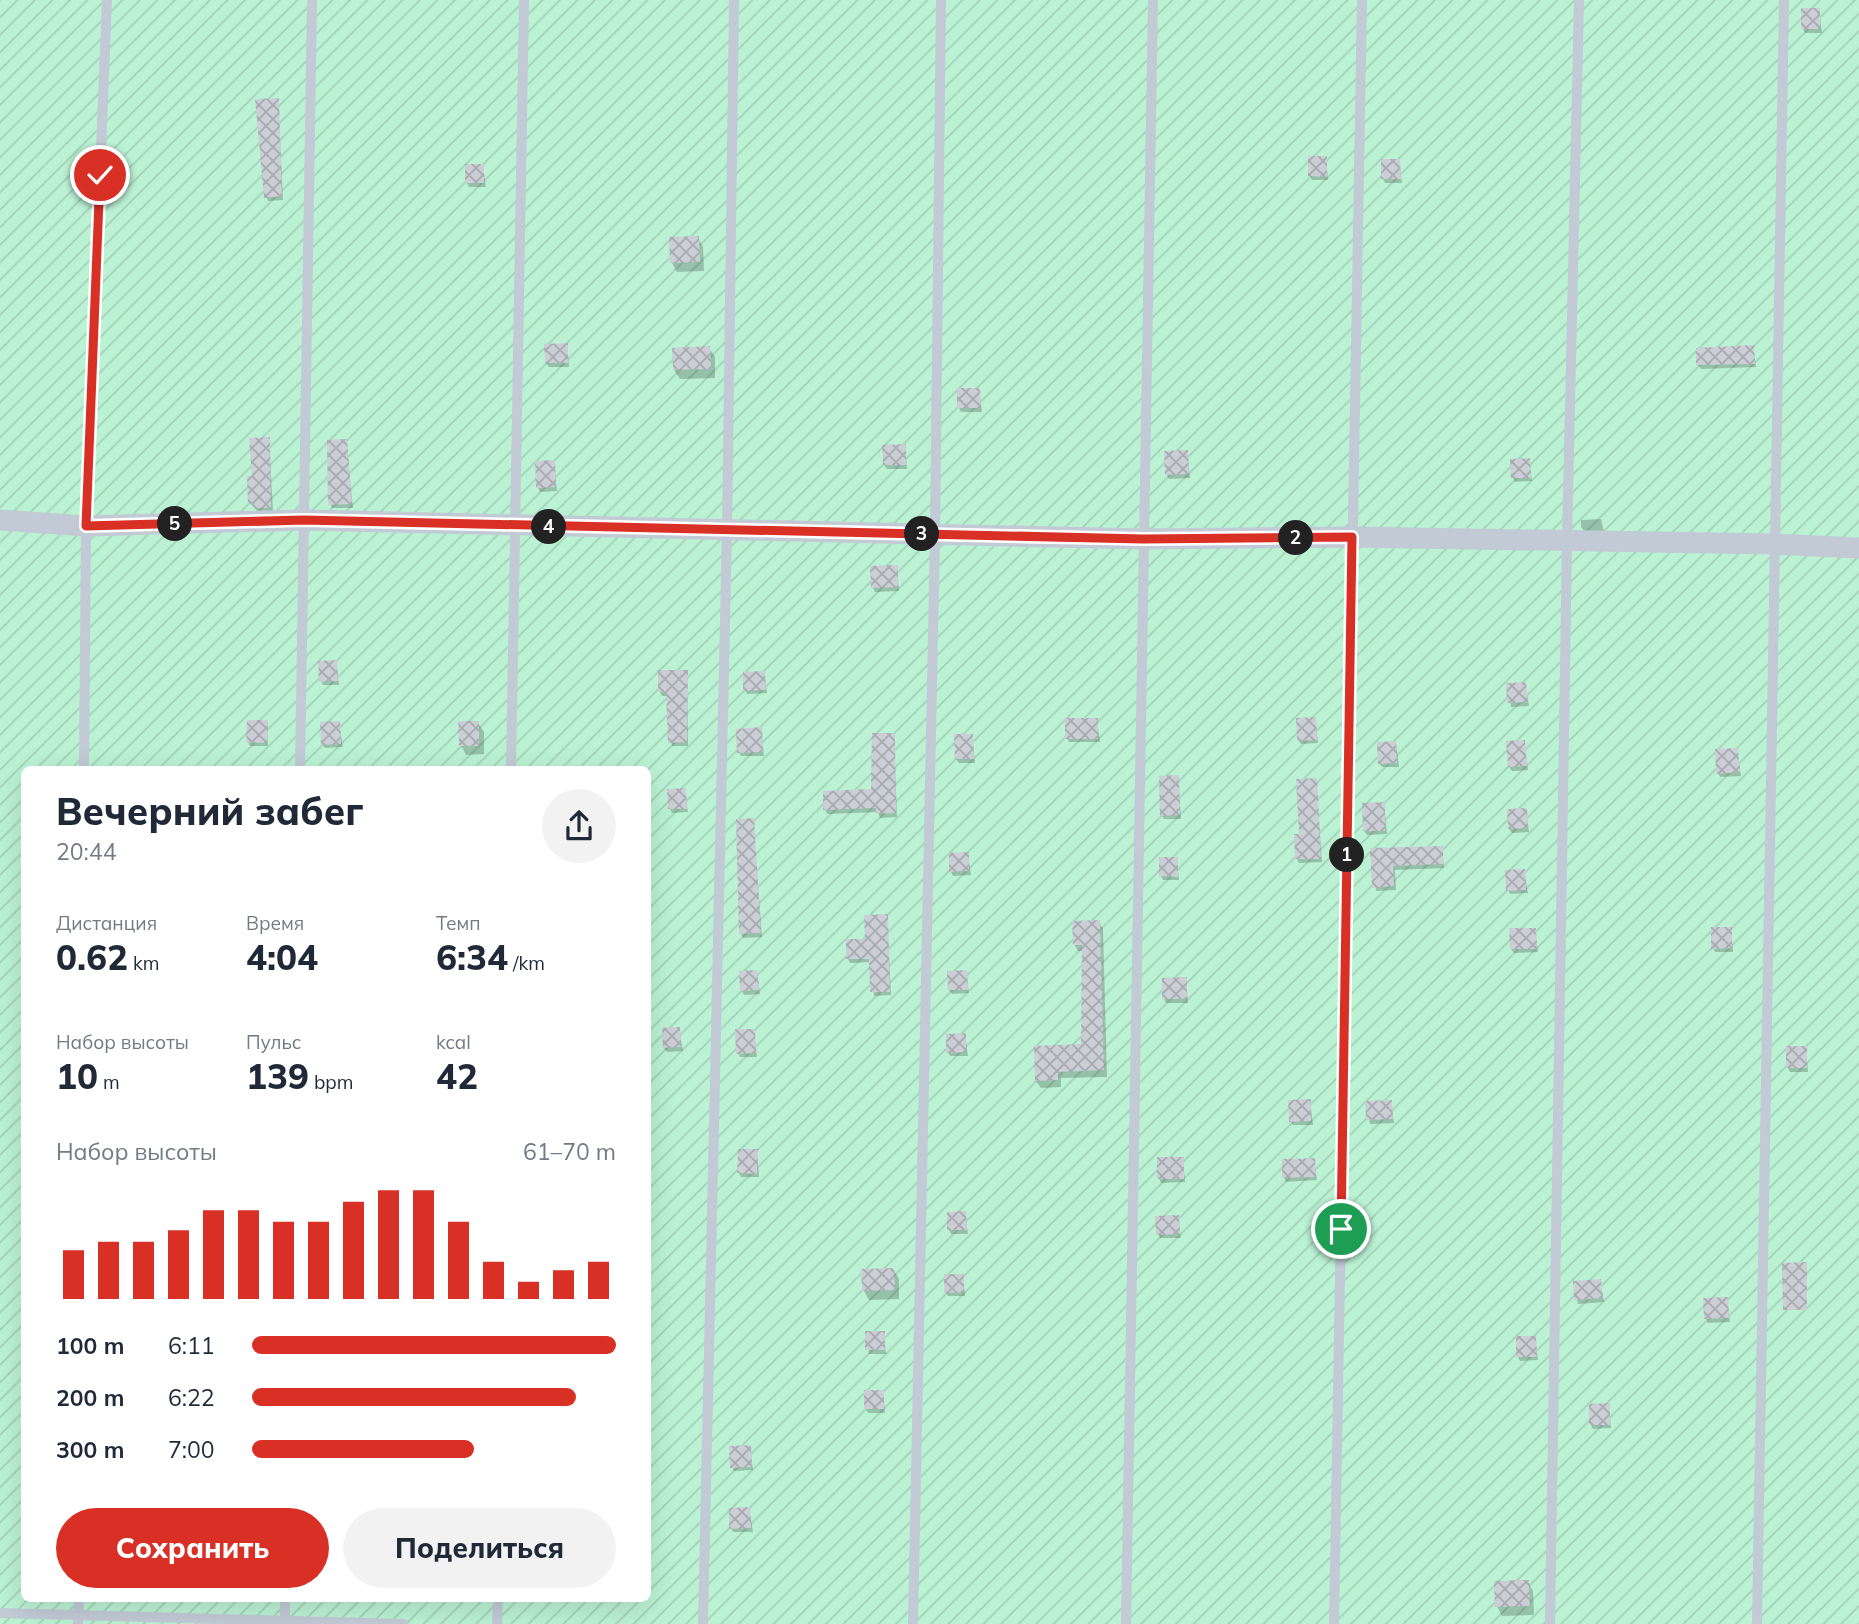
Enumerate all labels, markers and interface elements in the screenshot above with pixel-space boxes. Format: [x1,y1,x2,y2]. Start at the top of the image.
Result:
pin [70,145,130,205]
icon: check [81,156,119,194]
pin: 5 [158,506,192,542]
pin: 4 [532,510,566,544]
text: 5 [169,511,180,535]
text: 4 [543,514,554,538]
pin: 3 [904,516,940,552]
pin: 2 [1278,520,1314,556]
text: 3 [916,521,927,545]
text: 2 [1290,525,1301,549]
text: Вечерний забег [56,787,364,835]
button: share [542,789,616,863]
text: 20:44 [56,837,116,866]
pin: 1 [1330,838,1364,872]
text: 1 [1341,842,1352,866]
text: Дистанция [56,911,157,935]
text: Время [246,911,304,935]
text: Темп [436,911,481,935]
text: 0.62 [56,935,128,979]
text: 4:04 [246,935,318,979]
text: 6:34 [436,935,508,979]
text: km [128,951,160,975]
text: /km [508,951,545,975]
text: Набор высоты [56,1030,189,1054]
text: Пульс [246,1030,301,1054]
text: kcal [436,1030,471,1054]
text: 10 [56,1054,98,1098]
text: 139 [246,1054,309,1098]
text: 42 [436,1054,478,1098]
text: m [98,1070,120,1094]
text: bpm [309,1070,353,1094]
text: Набор высоты [56,1137,217,1166]
text: 61–70 m [523,1137,616,1166]
pin [1311,1199,1371,1259]
icon: arrive [1322,1210,1360,1248]
text: 100 m [56,1331,124,1360]
text: 6:11 [168,1331,215,1360]
text: 200 m [56,1383,124,1412]
text: 6:22 [168,1383,215,1412]
text: 300 m [56,1435,124,1464]
text: 7:00 [168,1435,215,1464]
button: Сохранить [56,1508,329,1588]
button: Поделиться [343,1508,616,1588]

